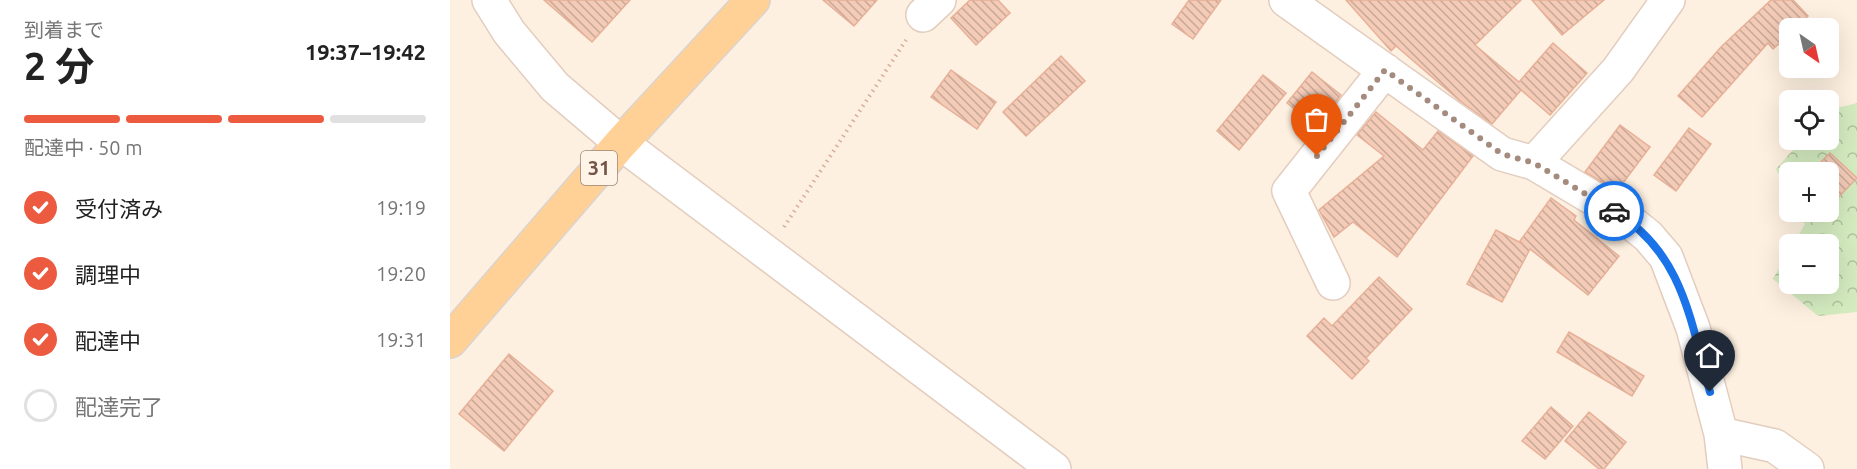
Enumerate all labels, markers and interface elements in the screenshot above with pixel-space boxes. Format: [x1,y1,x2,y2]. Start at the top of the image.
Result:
text: 到着まで [24,18,104,41]
north arrow [1779,18,1839,78]
map controls [1779,18,1839,294]
text: 19:37–19:42 [305,39,426,64]
text: 2 分 [24,44,94,87]
button: locate [1779,90,1839,150]
pin [1291,94,1342,156]
icon: bag [1300,103,1333,136]
text: 配達中 · 50 m [24,136,142,159]
road number: 31 [581,151,617,185]
button: + [1779,162,1839,222]
courier [1584,181,1644,241]
icon: check [24,191,57,224]
icon: car [1598,195,1631,228]
text: 受付済み [75,196,163,221]
text: 19:19 [376,196,426,219]
button: − [1779,234,1839,294]
icon: check [24,257,57,290]
text: 調理中 [75,262,141,287]
text: 19:20 [376,262,426,285]
icon: check [24,323,57,356]
text: 配達中 [75,328,141,353]
text: 19:31 [376,328,426,351]
pin [1684,330,1735,392]
icon: home [1693,339,1726,372]
text: 配達完了 [75,394,163,419]

